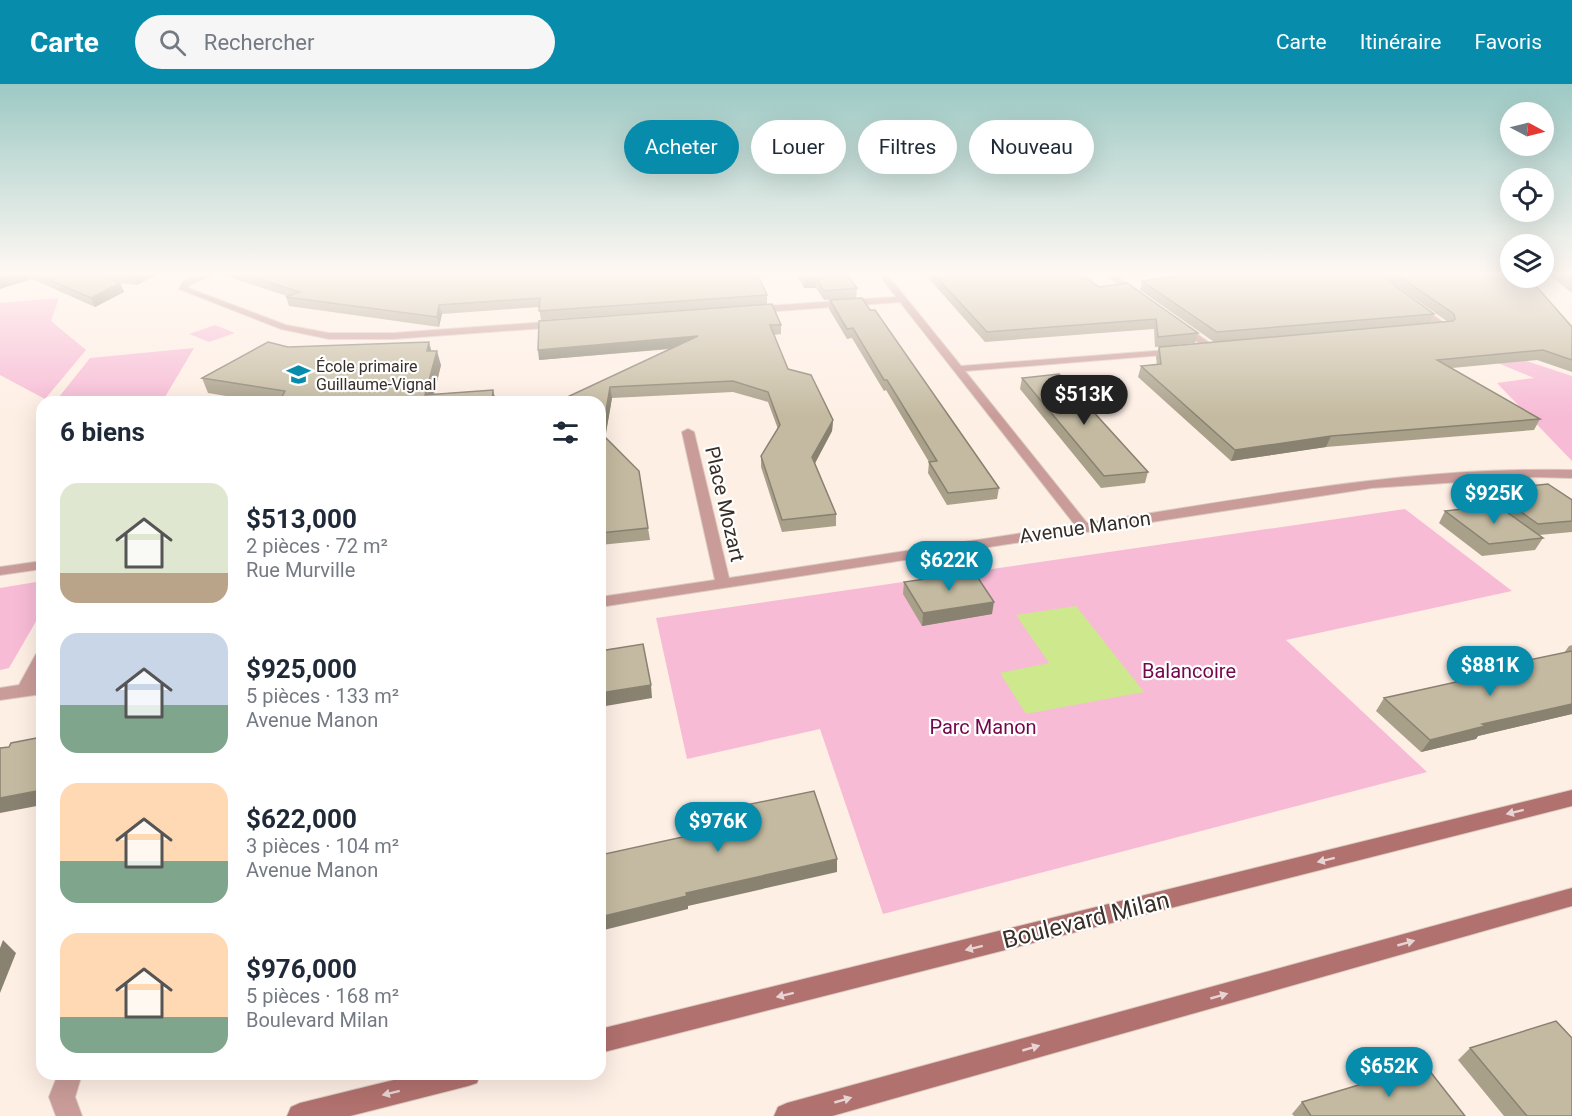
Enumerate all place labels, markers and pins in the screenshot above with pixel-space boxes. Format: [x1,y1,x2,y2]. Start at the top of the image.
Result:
place label: École primaire Guillaume-Vignal [316,357,436,394]
school or university icon: École primaire Guillaume-Vignal [285,362,311,388]
pin: $513K [1042,375,1126,426]
pin: $925K [1452,474,1536,525]
pin: $622K [907,541,991,592]
pin: $881K [1448,646,1532,697]
pin: $976K [676,802,760,853]
pin: $652K [1347,1047,1431,1098]

